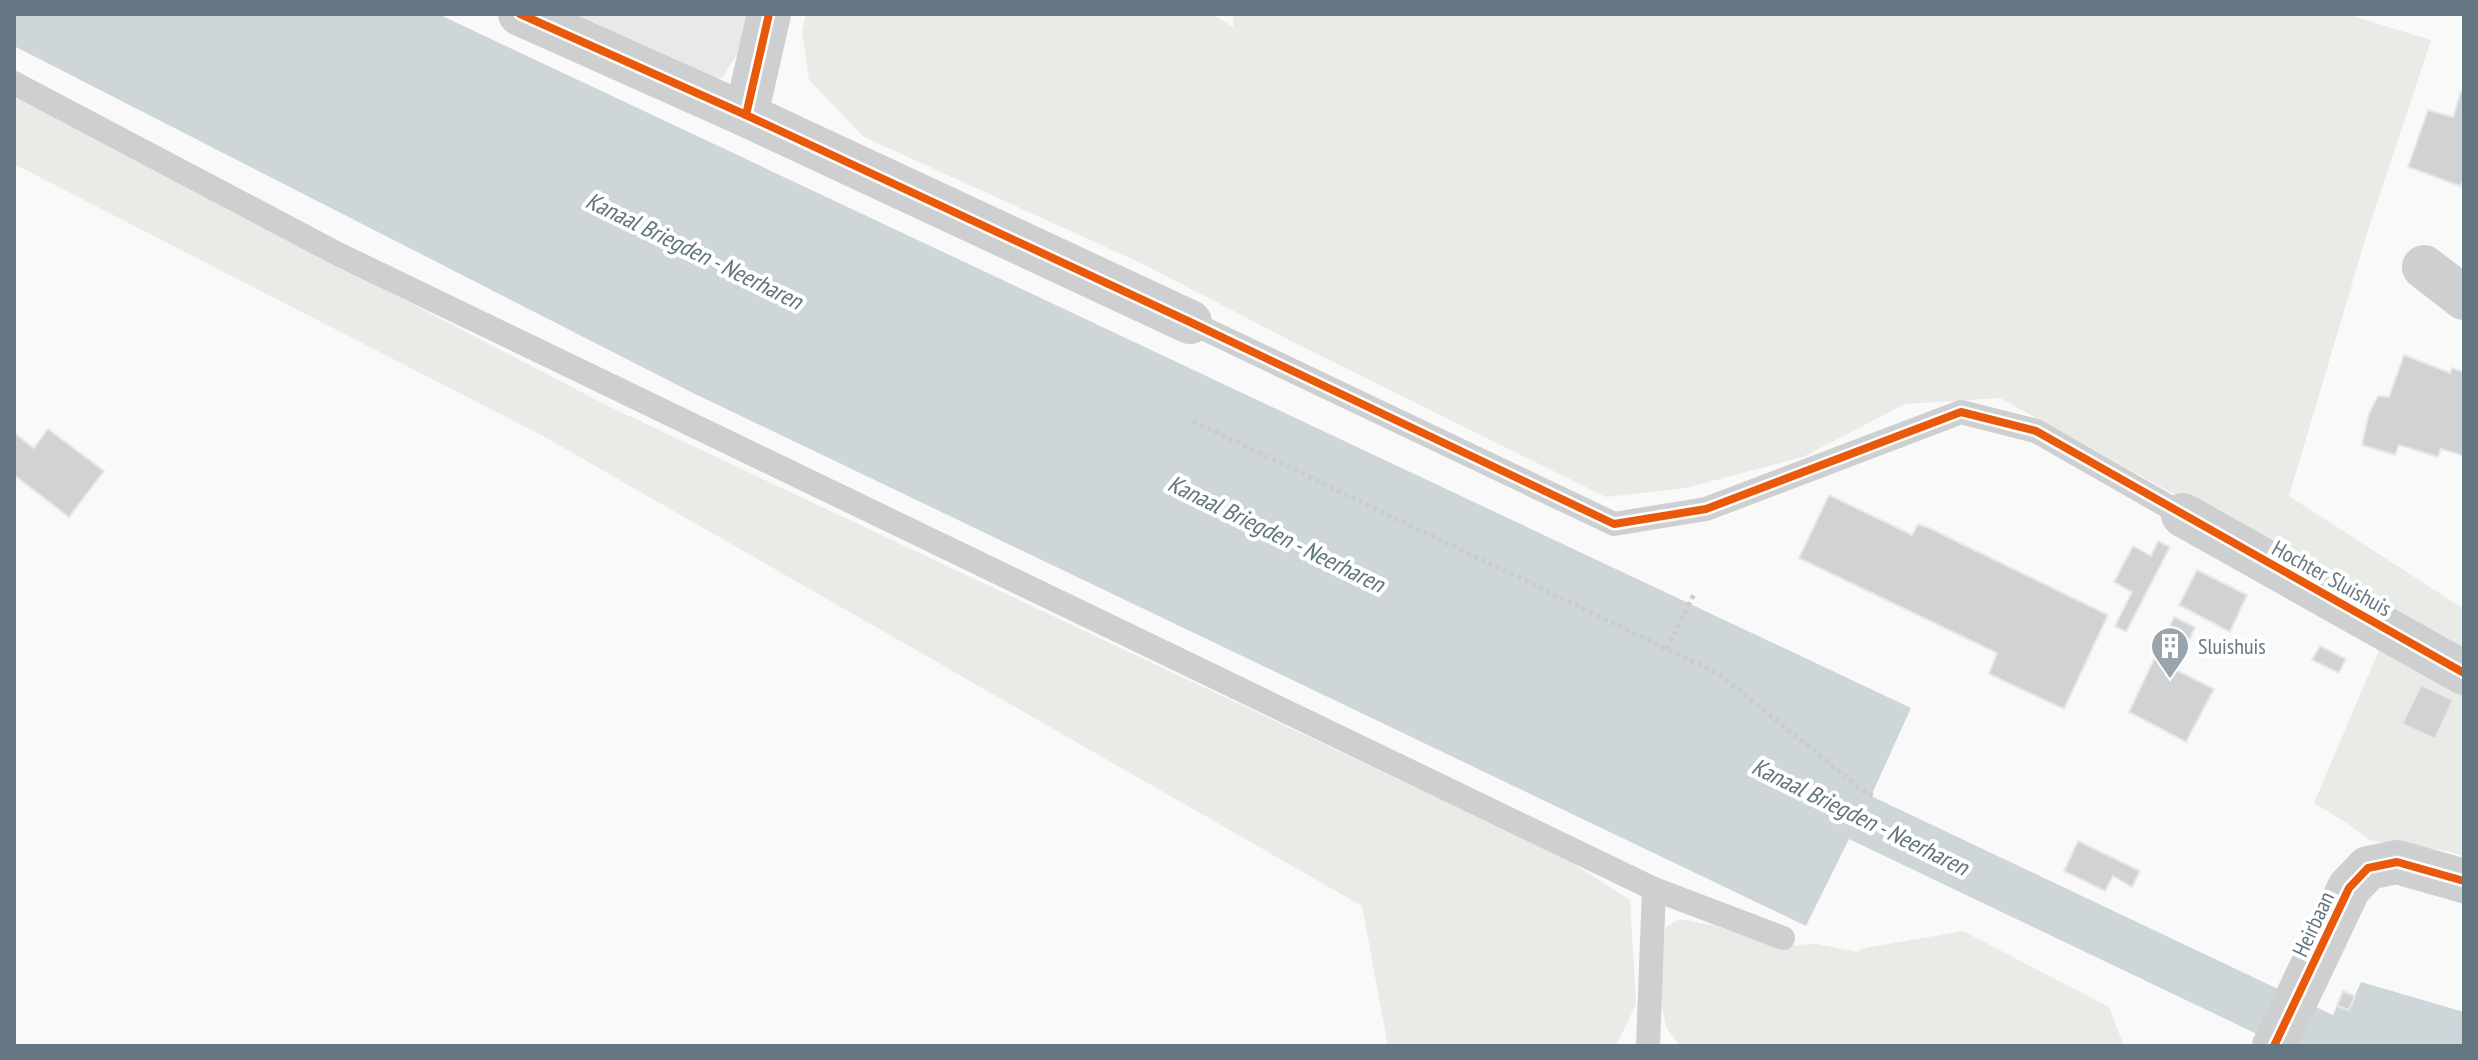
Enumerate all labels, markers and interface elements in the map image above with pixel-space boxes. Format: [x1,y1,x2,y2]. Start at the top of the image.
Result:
water label: Kanaal Briegden - Neerharen [581,185,809,317]
water label: Kanaal Briegden - Neerharen [1163,468,1391,600]
street label: Hochter Sluishuis [2267,534,2397,622]
building icon: Sluishuis [2149,625,2191,680]
place label: Sluishuis [2198,632,2266,660]
water label: Kanaal Briegden - Neerharen [1747,751,1975,883]
street label: Heirbaan [2286,887,2340,961]

